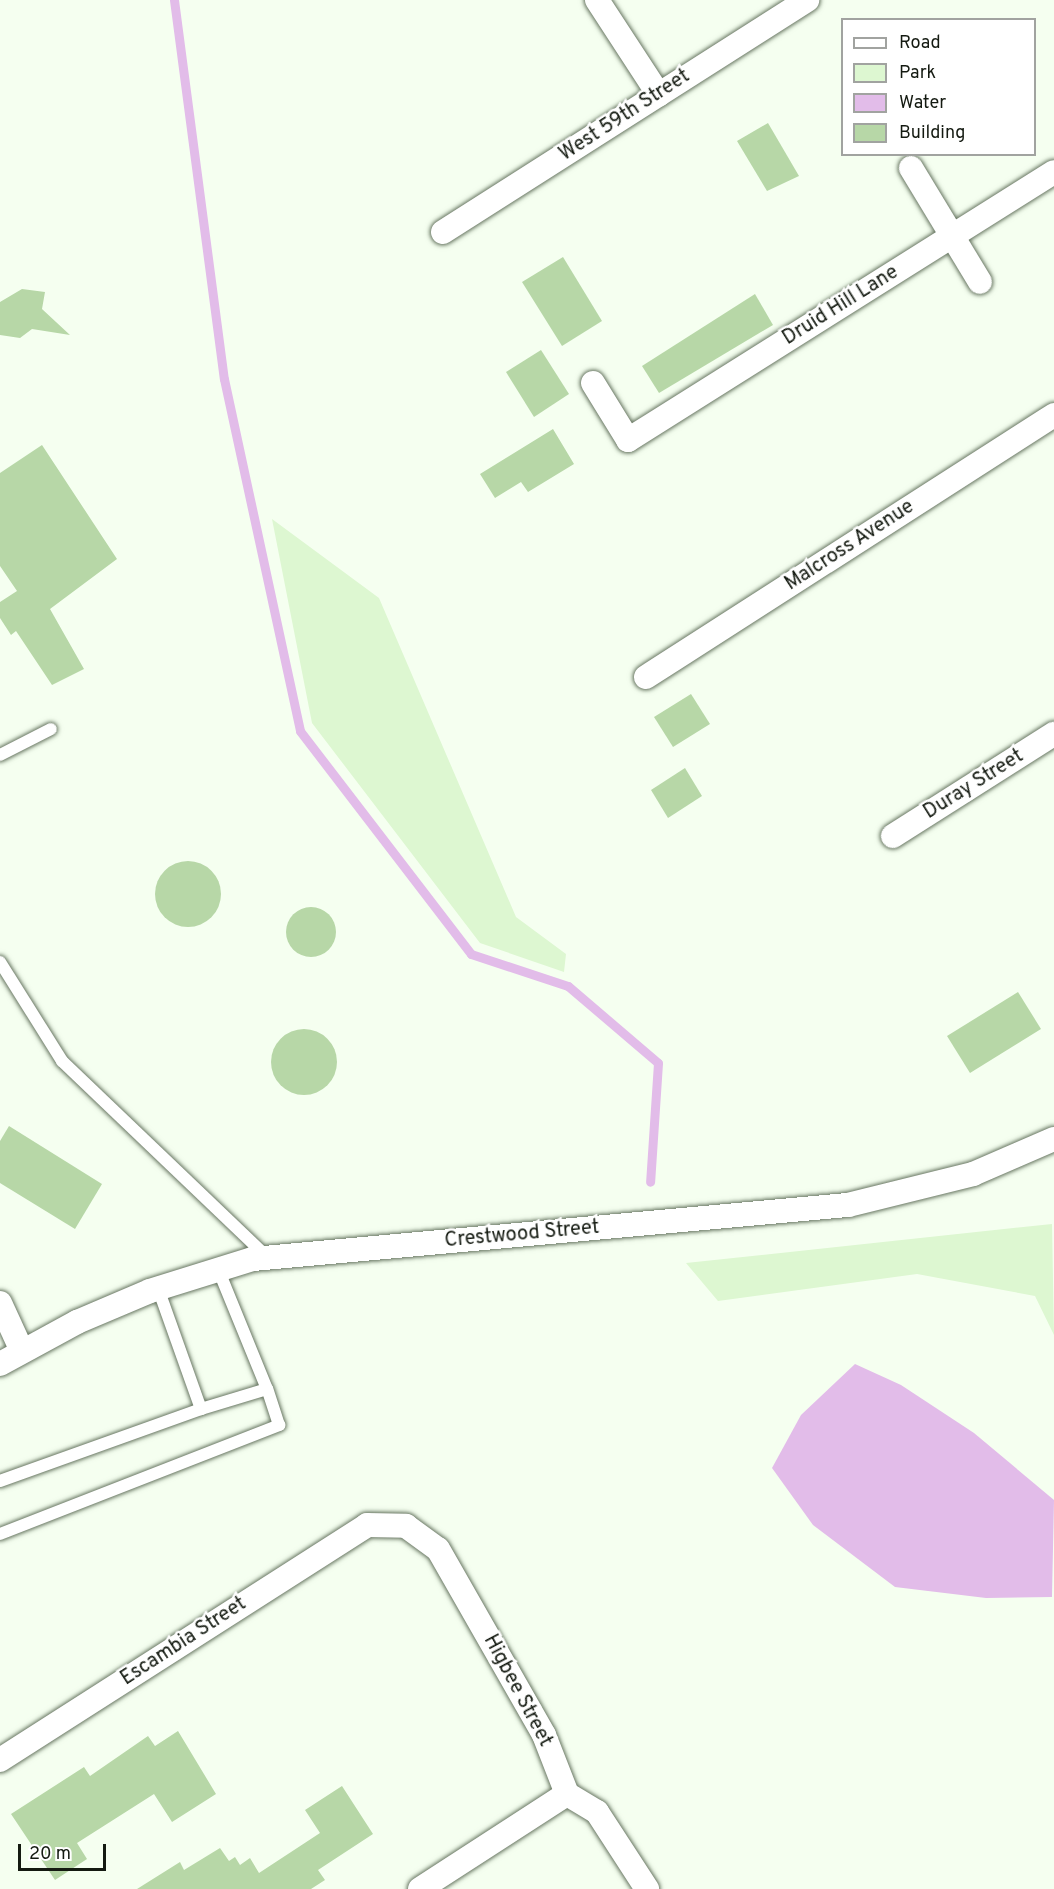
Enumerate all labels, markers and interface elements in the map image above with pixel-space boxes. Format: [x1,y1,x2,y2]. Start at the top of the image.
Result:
legend [841,18,1036,156]
text: Road [899,32,941,55]
text: Park [899,62,936,85]
street label: West 59th Street [555,65,695,167]
text: Water [899,92,946,115]
text: Building [899,122,965,145]
street label: Druid Hill Lane [779,261,903,351]
street label: Malcross Avenue [781,495,919,597]
street label: Duray Street [920,745,1028,825]
street label: Crestwood Street [444,1216,600,1254]
street label: Escambia Street [117,1592,251,1692]
street label: Higbee Street [477,1631,557,1751]
scale bar [21,1832,110,1870]
text: 20 m [29,1843,71,1866]

